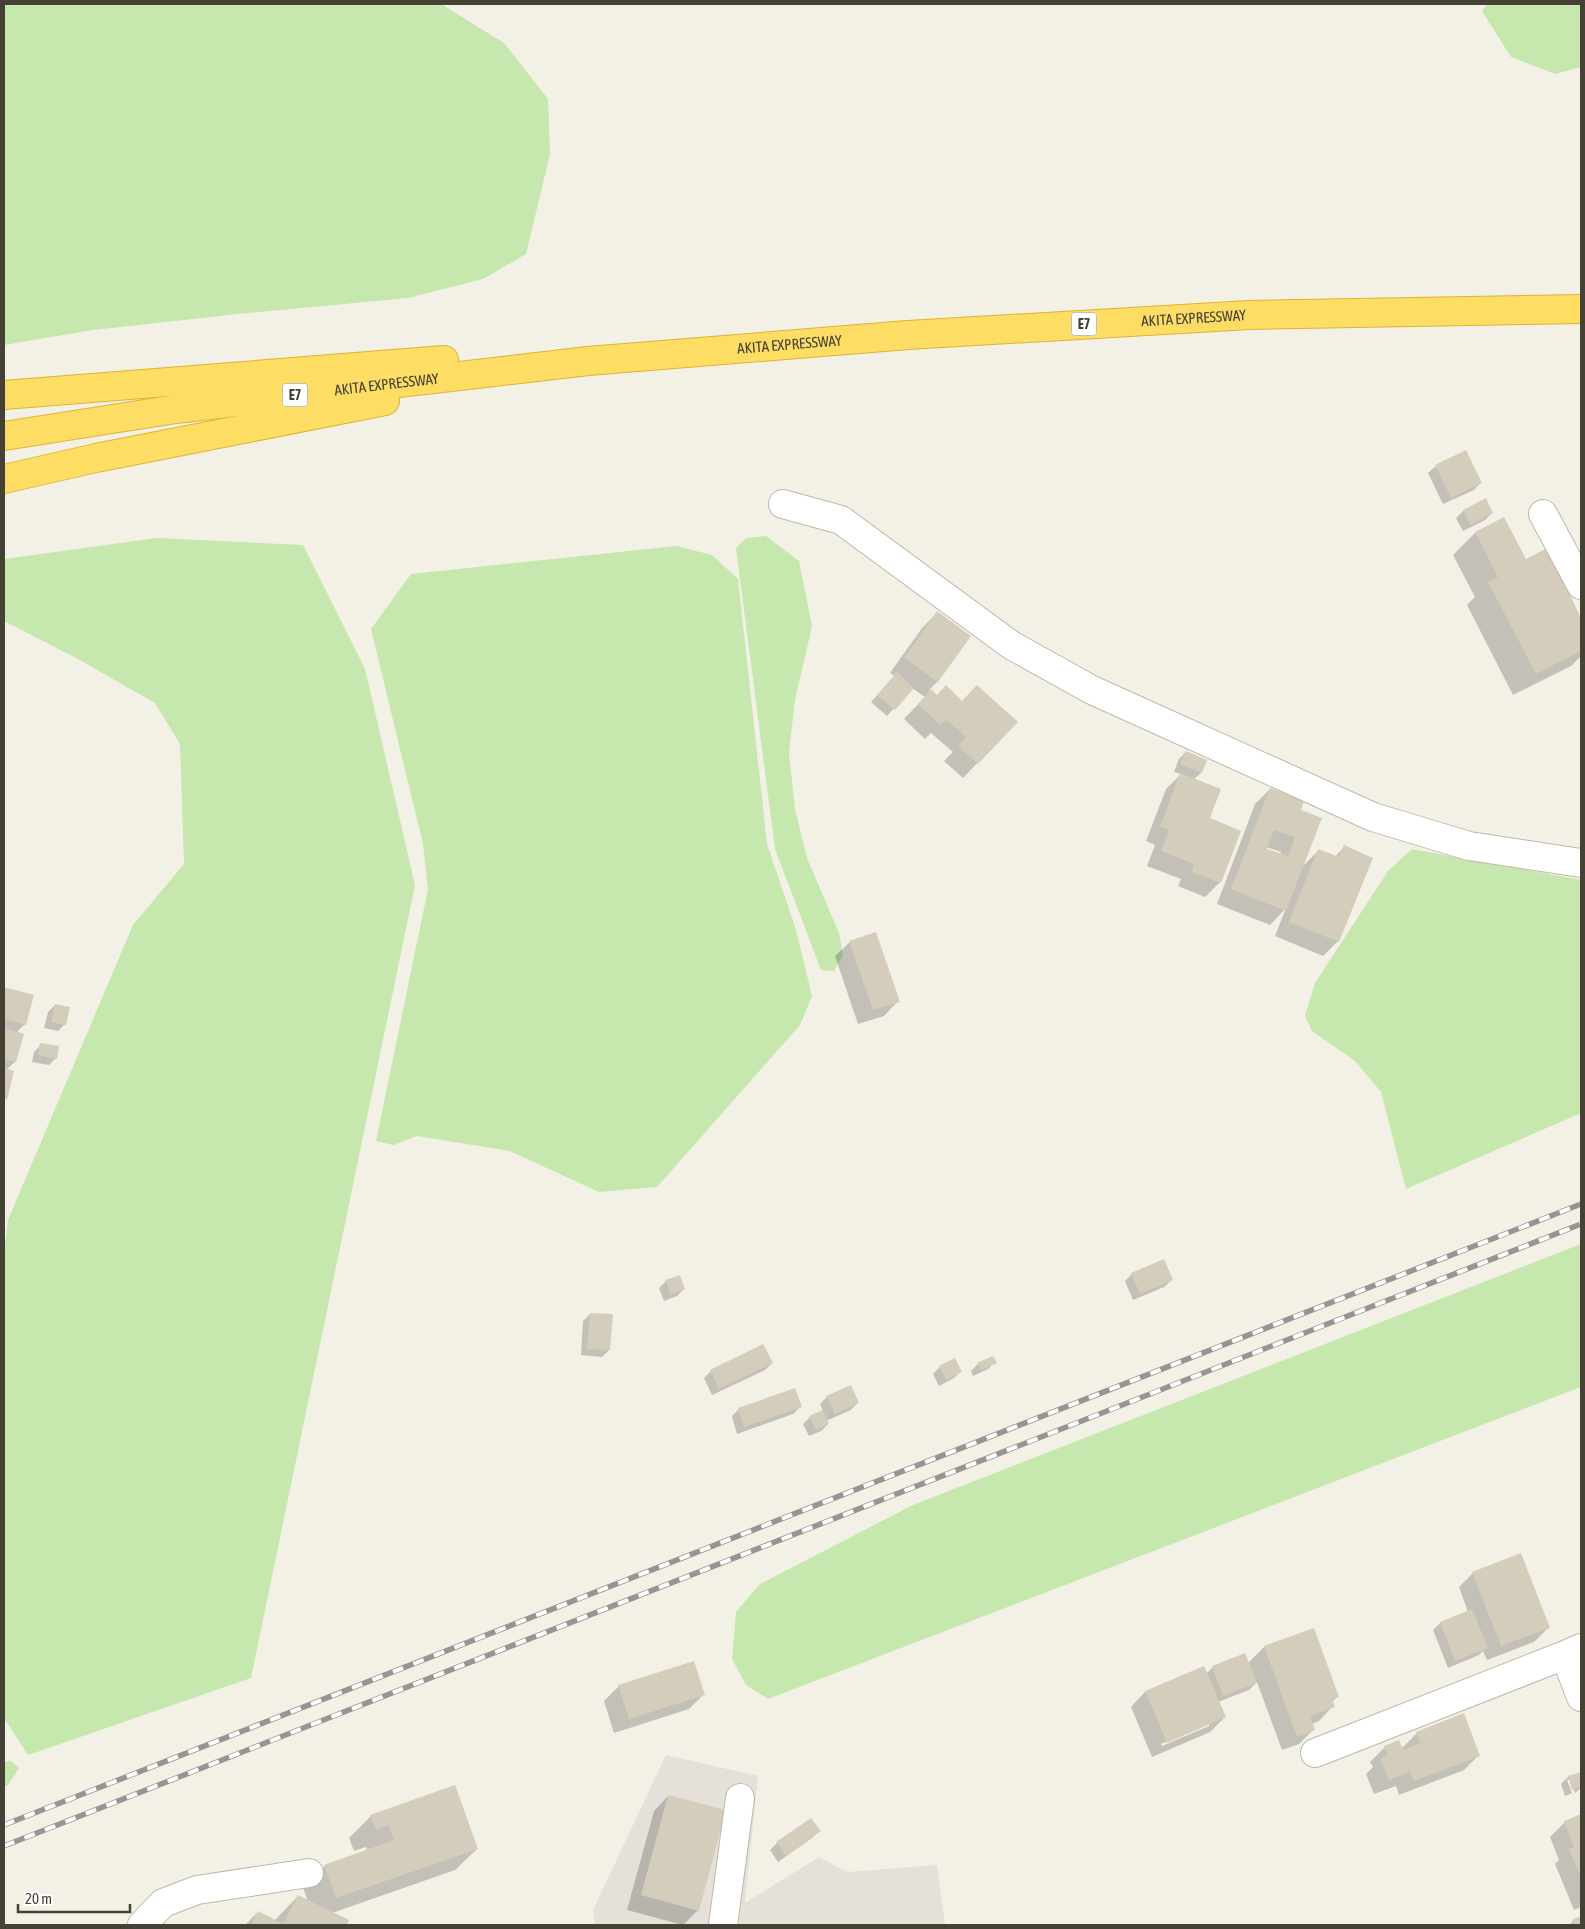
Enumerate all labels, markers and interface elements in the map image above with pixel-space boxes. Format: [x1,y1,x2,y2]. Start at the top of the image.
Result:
street label: AKITA EXPRESSWAY [1141,306,1247,329]
road number: E7 [1072,312,1096,336]
street label: AKITA EXPRESSWAY [736,331,843,357]
street label: AKITA EXPRESSWAY [333,369,440,398]
road number: E7 [282,384,308,406]
scale bar [18,1882,130,1914]
text: 20 m [25,1890,52,1907]

